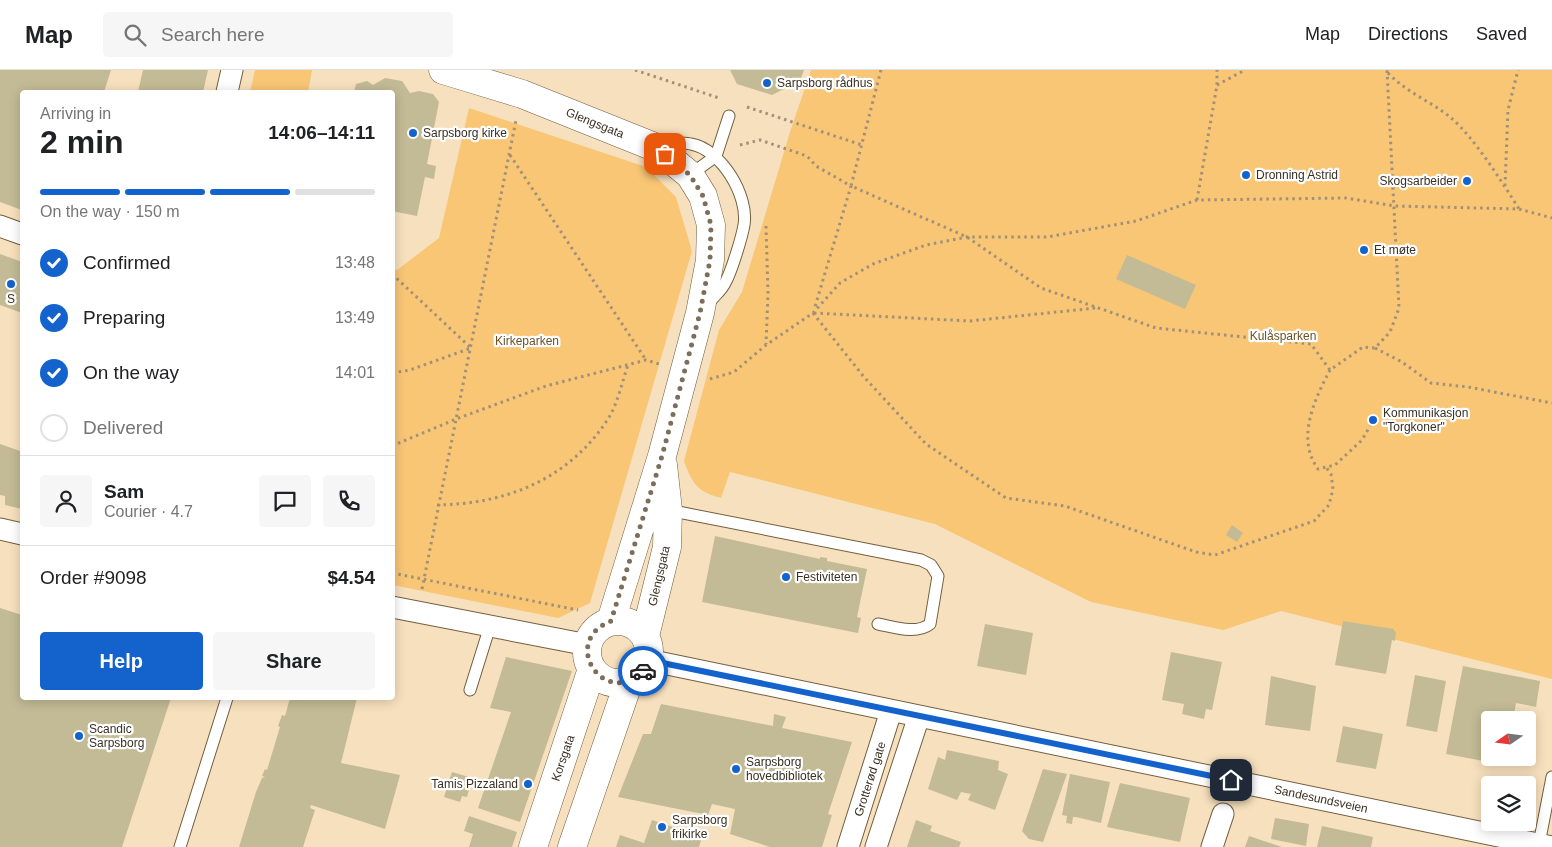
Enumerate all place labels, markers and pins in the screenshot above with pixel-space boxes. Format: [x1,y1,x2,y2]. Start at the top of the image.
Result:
place label: Sarpsborg rådhus [777,76,872,90]
marker: Sarpsborg rådhus [761,77,773,89]
place label: Sarpsborg kirke [423,126,507,140]
marker: Sarpsborg kirke [407,127,419,139]
pin [644,133,686,175]
place label: Dronning Astrid [1256,168,1338,182]
marker: Dronning Astrid [1240,169,1252,181]
place label: Skogsarbeider [1380,174,1457,188]
marker: Skogsarbeider [1461,175,1473,187]
place label: Et møte [1374,243,1416,257]
marker: Et møte [1358,244,1370,256]
marker: S [5,278,17,290]
place label: S [7,292,15,306]
place label: Kommunikasjon "Torgkoner" [1383,406,1468,434]
marker: Kommunikasjon "Torgkoner" [1367,414,1379,426]
place label: Festiviteten [796,570,857,584]
marker: Festiviteten [780,571,792,583]
place label: Scandic Sarpsborg [89,722,144,750]
marker: Scandic Sarpsborg [73,730,85,742]
place label: Sarpsborg hovedbibliotek [746,755,824,783]
pin [1210,759,1252,801]
marker: Sarpsborg hovedbibliotek [730,763,742,775]
place label: Tamis Pizzaland [431,777,518,791]
marker: Tamis Pizzaland [522,778,534,790]
place label: Sarpsborg frikirke [672,813,727,841]
marker: Sarpsborg frikirke [656,821,668,833]

